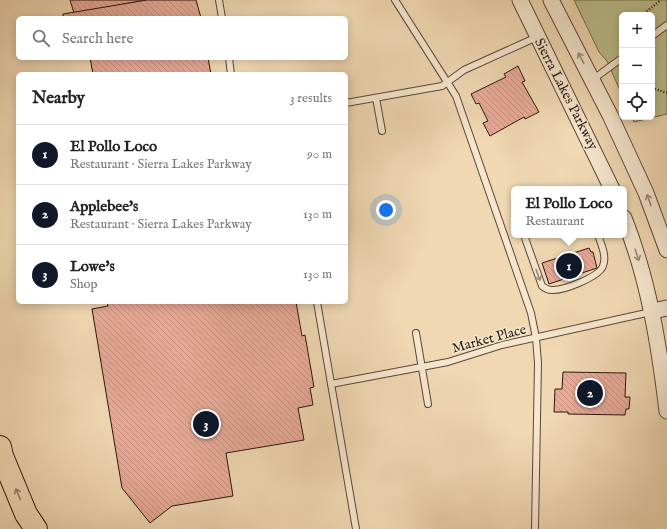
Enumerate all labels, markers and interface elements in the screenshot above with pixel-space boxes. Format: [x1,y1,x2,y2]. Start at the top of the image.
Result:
map controls [619,12,655,120]
button: + [619,12,655,48]
search box [16,16,348,60]
icon: search [30,27,52,49]
text: Search here [62,29,133,48]
street label: Sierra Lakes Parkway [530,35,602,153]
button: − [619,48,655,84]
one-way arrow [577,52,584,64]
button: locate [619,84,655,120]
text: Nearby [32,88,85,109]
text: 3 results [290,90,332,107]
text: El Pollo Loco [70,137,157,156]
text: 1 [43,146,47,163]
text: 90 m [307,146,332,163]
text: Restaurant · Sierra Lakes Parkway [70,156,252,173]
popup [511,186,627,238]
text: El Pollo Loco [525,194,613,213]
one-way arrow [645,194,652,207]
text: Applebee's [70,197,138,216]
your location [376,200,396,220]
text: 2 [42,206,48,223]
text: 130 m [303,206,332,223]
text: Restaurant [525,213,584,230]
text: Restaurant · Sierra Lakes Parkway [70,216,252,233]
one-way arrow [634,249,641,262]
pin: 1 [556,251,582,281]
text: Lowe's [70,257,115,276]
text: 3 [43,266,47,283]
text: 130 m [303,266,332,283]
one-way arrow [534,269,542,281]
text: Shop [70,276,98,293]
street label: Market Place [450,320,529,358]
pin: 2 [577,378,603,408]
pin: 3 [193,409,219,439]
one-way arrow [14,489,21,501]

